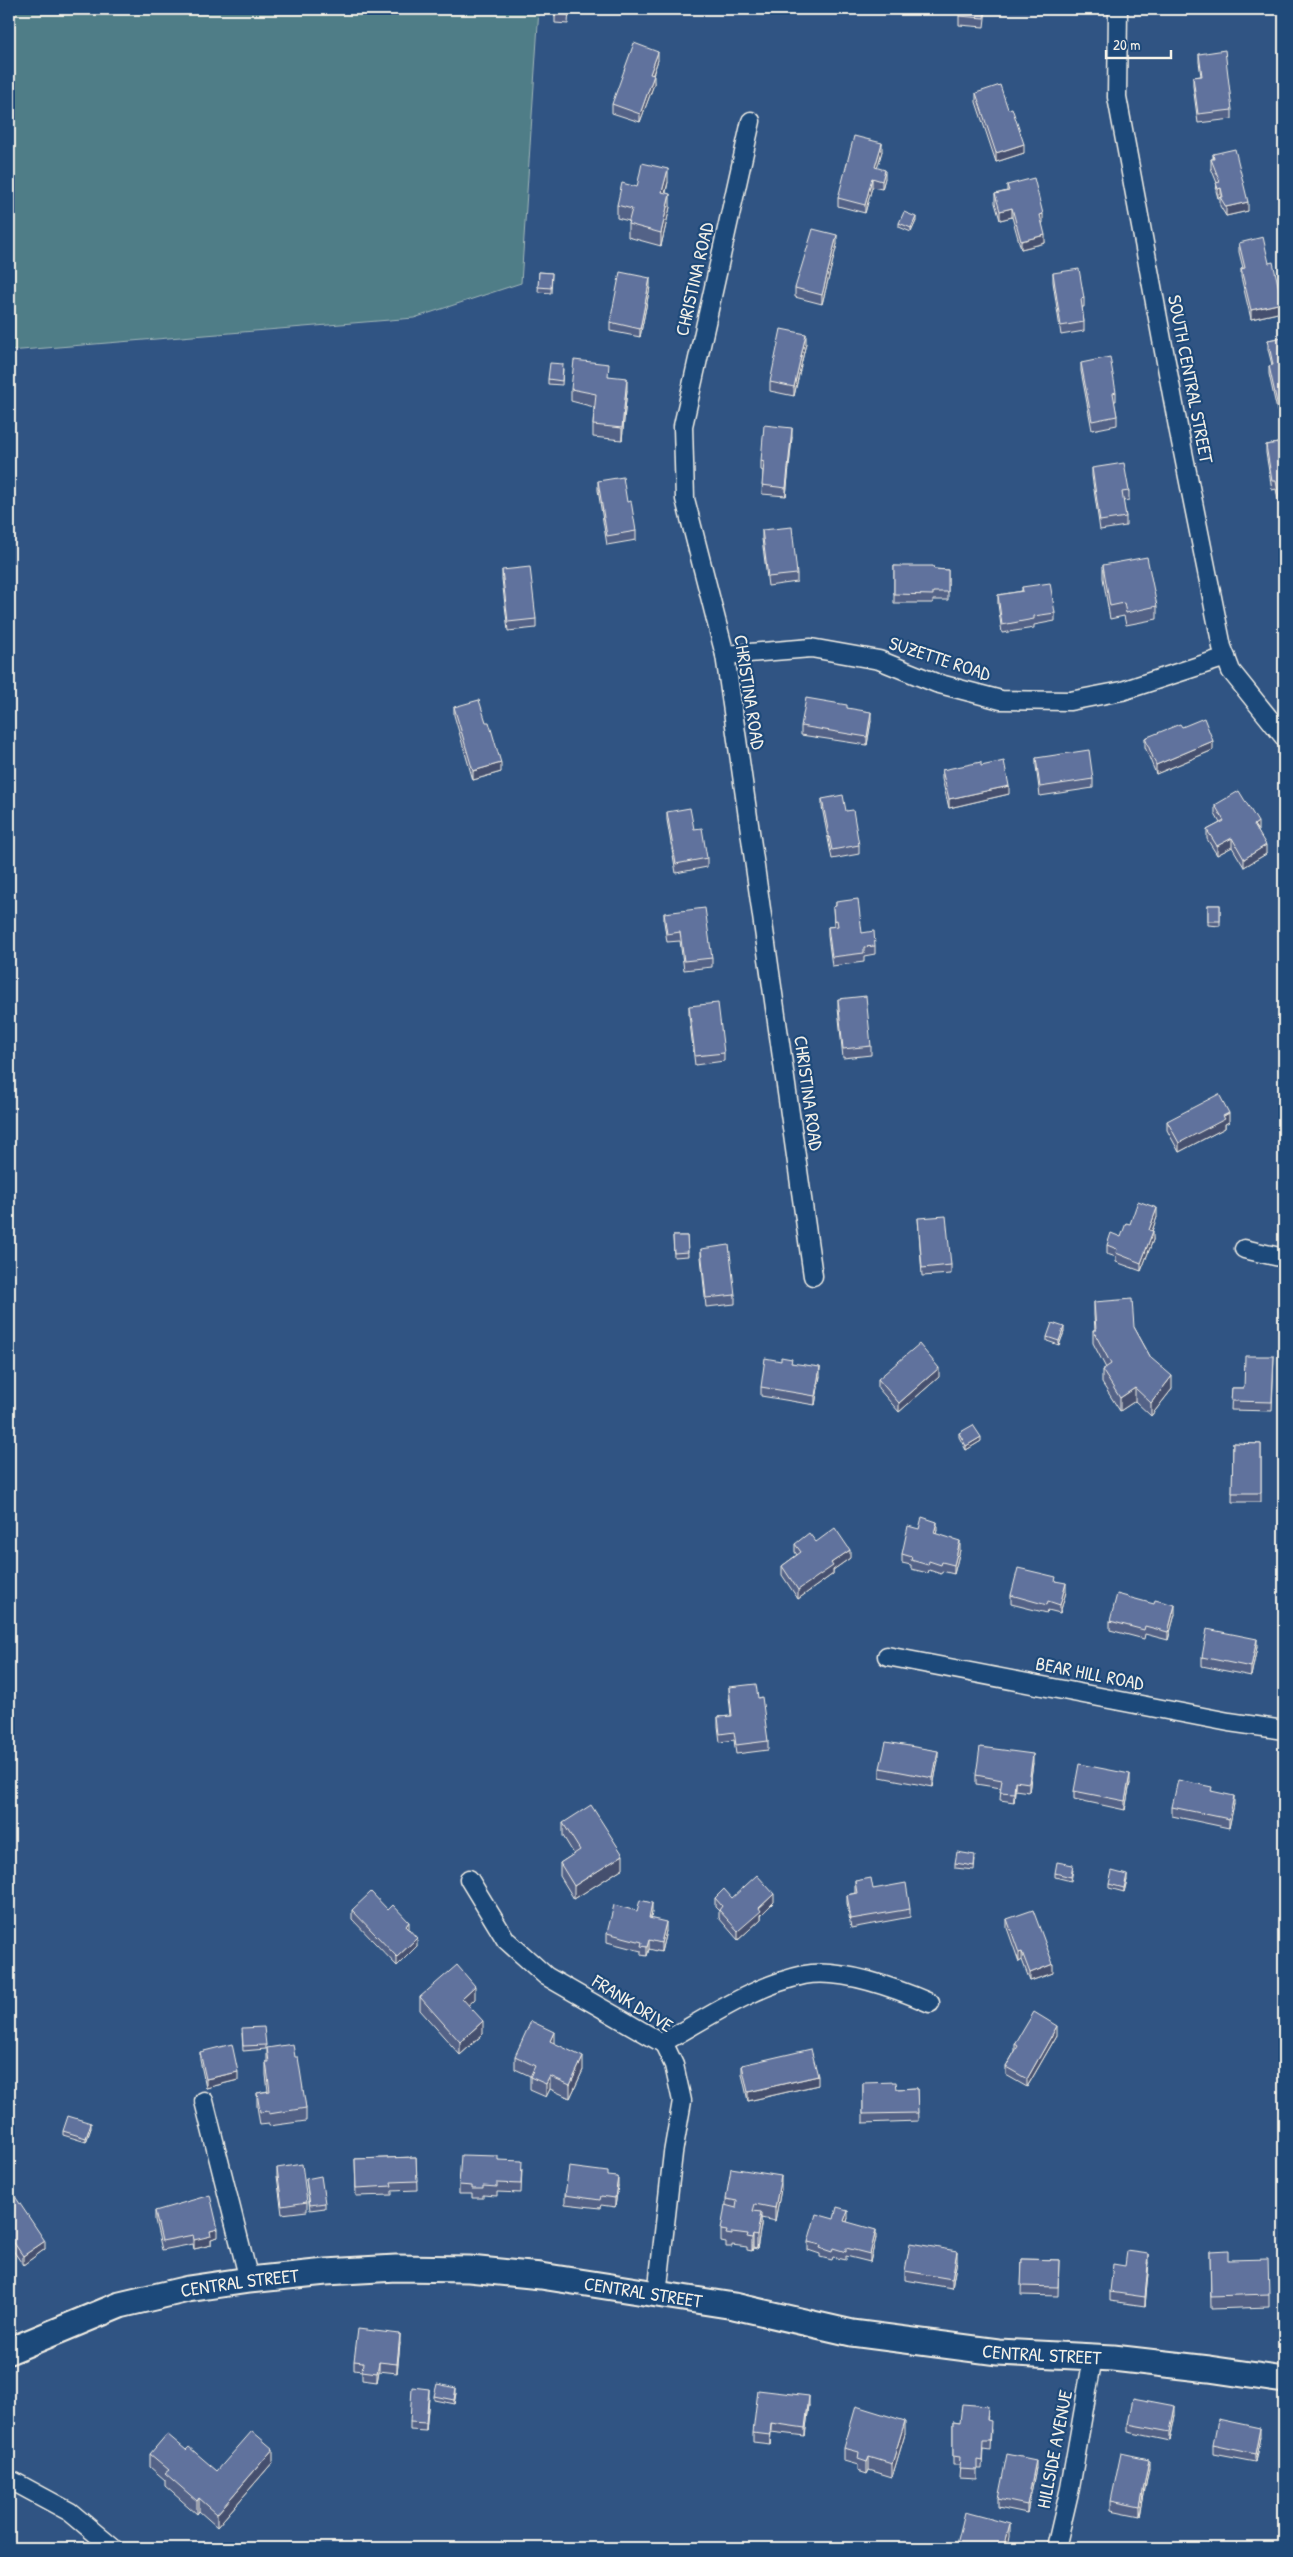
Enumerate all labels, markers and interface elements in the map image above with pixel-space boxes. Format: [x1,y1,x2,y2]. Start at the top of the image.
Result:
scale bar [1106,28,1170,60]
text: 20 m [1113,34,1140,55]
street label: CHRISTINA ROAD [668,220,720,338]
street label: SOUTH CENTRAL STREET [1162,293,1220,466]
street label: SUZETTE ROAD [886,629,994,687]
street label: CHRISTINA ROAD [728,633,772,751]
street label: CHRISTINA ROAD [788,1034,830,1152]
street label: BEAR HILL ROAD [1034,1650,1146,1696]
street label: FRANK DRIVE [587,1967,679,2038]
street label: CENTRAL STREET [178,2262,301,2303]
street label: CENTRAL STREET [582,2270,705,2314]
street label: CENTRAL STREET [981,2337,1103,2370]
street label: HILLSIDE AVENUE [1030,2387,1078,2510]

